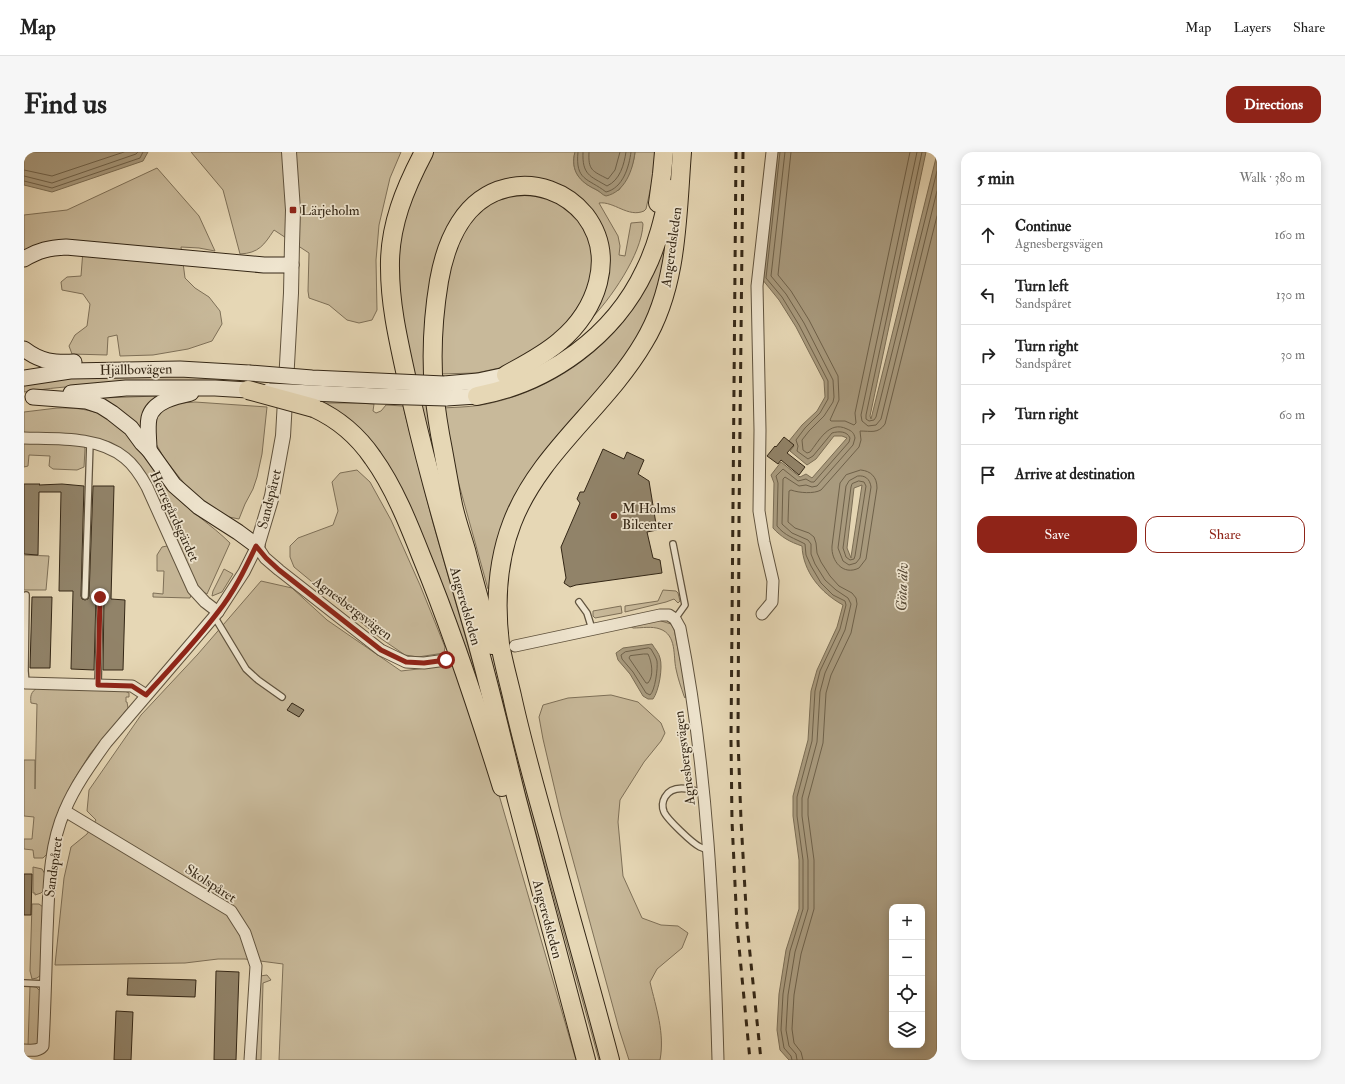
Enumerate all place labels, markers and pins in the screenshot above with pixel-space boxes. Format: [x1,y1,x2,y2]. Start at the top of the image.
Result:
place label: Lärjeholm [301,202,360,219]
marker: Lärjeholm [288,205,298,215]
place label: M Holms Bilcenter [622,500,676,533]
marker: M Holms Bilcenter [609,511,619,521]

